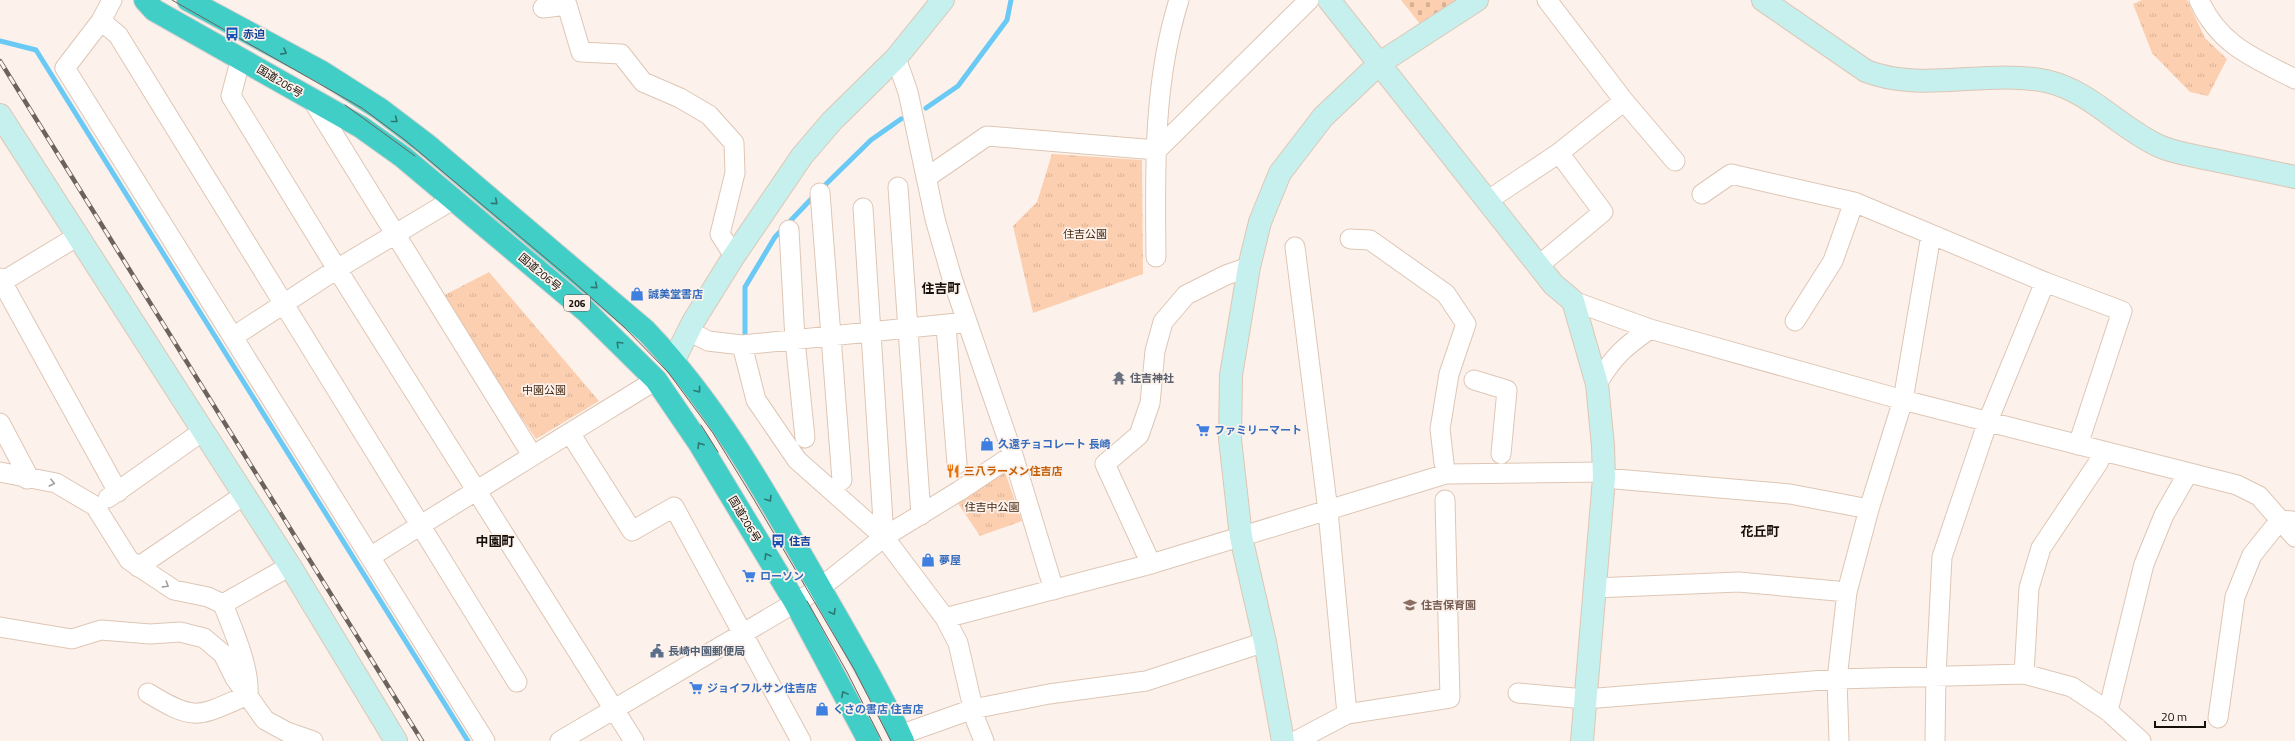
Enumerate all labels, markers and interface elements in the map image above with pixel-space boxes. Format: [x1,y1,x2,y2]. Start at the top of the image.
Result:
bus stop icon: 赤迫 [224,26,240,42]
place label: 赤迫 [243,26,265,42]
one-way arrow [280,47,287,55]
street label: 国道206号 [254,61,306,101]
one-way arrow [390,115,397,122]
one-way arrow [490,198,498,205]
park label: 住吉公園 [1063,226,1107,242]
street label: 国道206号 [515,249,565,295]
district label: 住吉町 [921,278,961,298]
one-way arrow [590,282,597,289]
shop icon: 誠美堂書店 [629,286,645,302]
place label: 誠美堂書店 [648,286,703,302]
road number: 206 [564,295,590,311]
one-way arrow [616,341,624,349]
temple icon: 住吉神社 [1111,370,1127,386]
place label: 住吉神社 [1130,370,1174,386]
park label: 中園公園 [522,382,566,398]
one-way arrow [693,386,700,393]
supermarket icon: ファミリーマート [1195,422,1211,438]
place label: ファミリーマート [1214,422,1302,438]
shop icon: 久遠チョコレート 長崎 [979,436,995,452]
place label: 久遠チョコレート 長崎 [998,436,1110,452]
one-way arrow [697,442,705,449]
restaurant icon: 三八ラーメン住吉店 [945,463,961,479]
place label: 三八ラーメン住吉店 [964,463,1063,479]
one-way arrow [48,478,55,487]
street label: 国道206号 [725,493,765,545]
one-way arrow [764,495,771,502]
park label: 住吉中公園 [965,499,1020,515]
district label: 花丘町 [1740,521,1780,541]
district label: 中園町 [475,531,515,551]
bus stop icon: 住吉 [770,533,786,549]
place label: 住吉 [789,533,811,549]
shop icon: 夢屋 [920,552,936,568]
place label: 夢屋 [939,552,961,568]
one-way arrow [764,553,772,560]
supermarket icon: ローソン [741,568,757,584]
place label: ローソン [760,568,804,584]
one-way arrow [162,580,169,588]
school or university icon: 住吉保育園 [1402,597,1418,613]
place label: 住吉保育園 [1421,597,1476,613]
one-way arrow [829,608,836,615]
public building icon: 長崎中園郵便局 [649,643,665,659]
place label: 長崎中園郵便局 [668,643,745,659]
supermarket icon: ジョイフルサン住吉店 [688,680,704,696]
place label: ジョイフルサン住吉店 [707,680,817,696]
one-way arrow [842,691,849,698]
shop icon: くさの書店 住吉店 [814,701,830,717]
place label: くさの書店 住吉店 [833,701,923,717]
scale bar [2155,703,2205,729]
text: 20 m [2161,707,2187,726]

